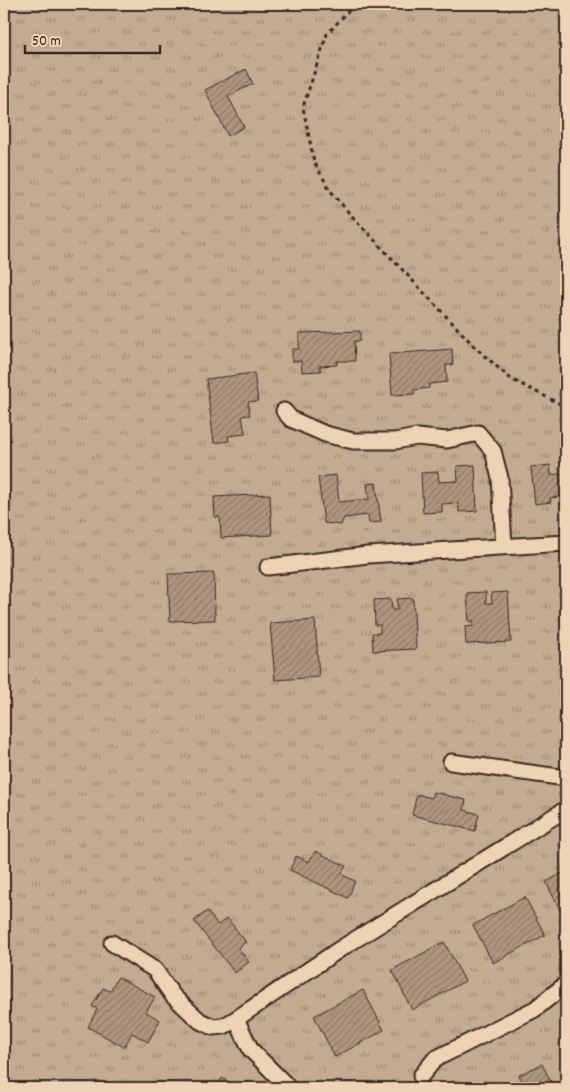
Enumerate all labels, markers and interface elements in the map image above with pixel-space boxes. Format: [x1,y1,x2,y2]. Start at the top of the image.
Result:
scale bar [25,22,160,54]
text: 50 m [32,31,61,53]

